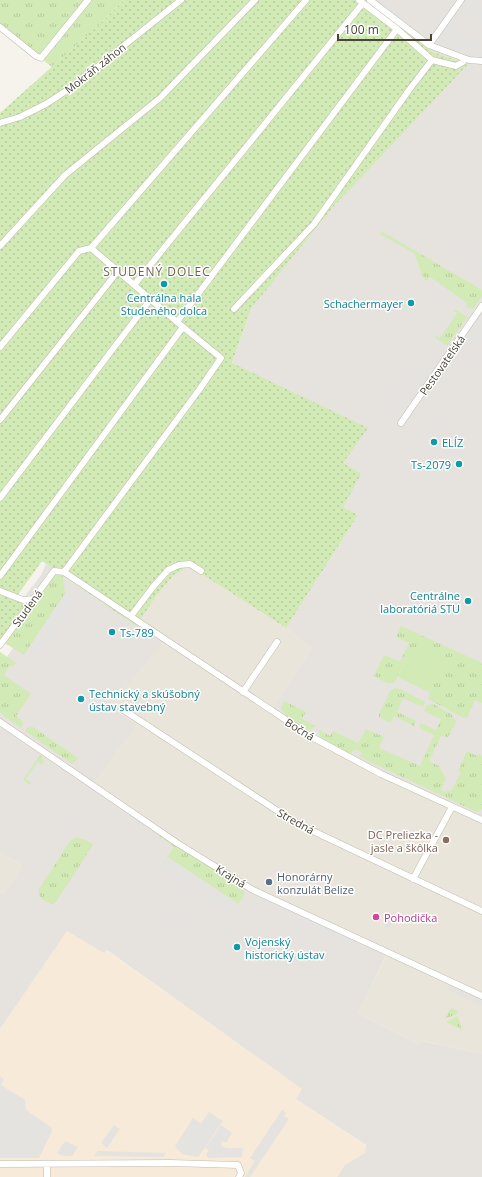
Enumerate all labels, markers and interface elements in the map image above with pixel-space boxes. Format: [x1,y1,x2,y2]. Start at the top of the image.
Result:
scale bar [338,16,431,42]
text: 100 m [344,21,379,38]
street label: Mokráň záhon [61,39,129,97]
district label: STUDENÝ DOLEC [103,263,211,280]
marker: Centrálna hala Studeného dolca [159,279,169,289]
place label: Centrálna hala Studeného dolca [121,290,207,318]
place label: Schachermayer [324,296,404,311]
marker: Schachermayer [406,298,416,308]
street label: Pestovateľská [416,332,468,398]
place label: ELÍZ [442,435,463,450]
marker: ELÍZ [429,437,439,447]
place label: Ts-2079 [411,457,451,472]
marker: Ts-2079 [454,459,464,469]
street label: Studená [8,586,46,630]
place label: Centrálne laboratóriá STU [380,588,460,616]
marker: Centrálne laboratóriá STU [463,596,473,606]
place label: Ts-789 [120,625,154,640]
marker: Ts-789 [107,627,117,637]
place label: Technický a skúšobný ústav stavebný [89,686,200,714]
marker: Technický a skúšobný ústav stavebný [76,694,86,704]
street label: Bočná [283,714,317,744]
street label: Stredná [275,805,317,837]
place label: DC Preliezka - jasle a škôlka [368,827,438,855]
marker: DC Preliezka - jasle a škôlka [441,835,451,845]
street label: Krajná [213,861,249,891]
place label: Honorárny konzulát Belize [277,869,354,897]
marker: Honorárny konzulát Belize [264,877,274,887]
place label: Pohodička [384,910,437,925]
marker: Pohodička [371,912,381,922]
place label: Vojenský historický ústav [245,934,325,962]
marker: Vojenský historický ústav [232,942,242,952]

